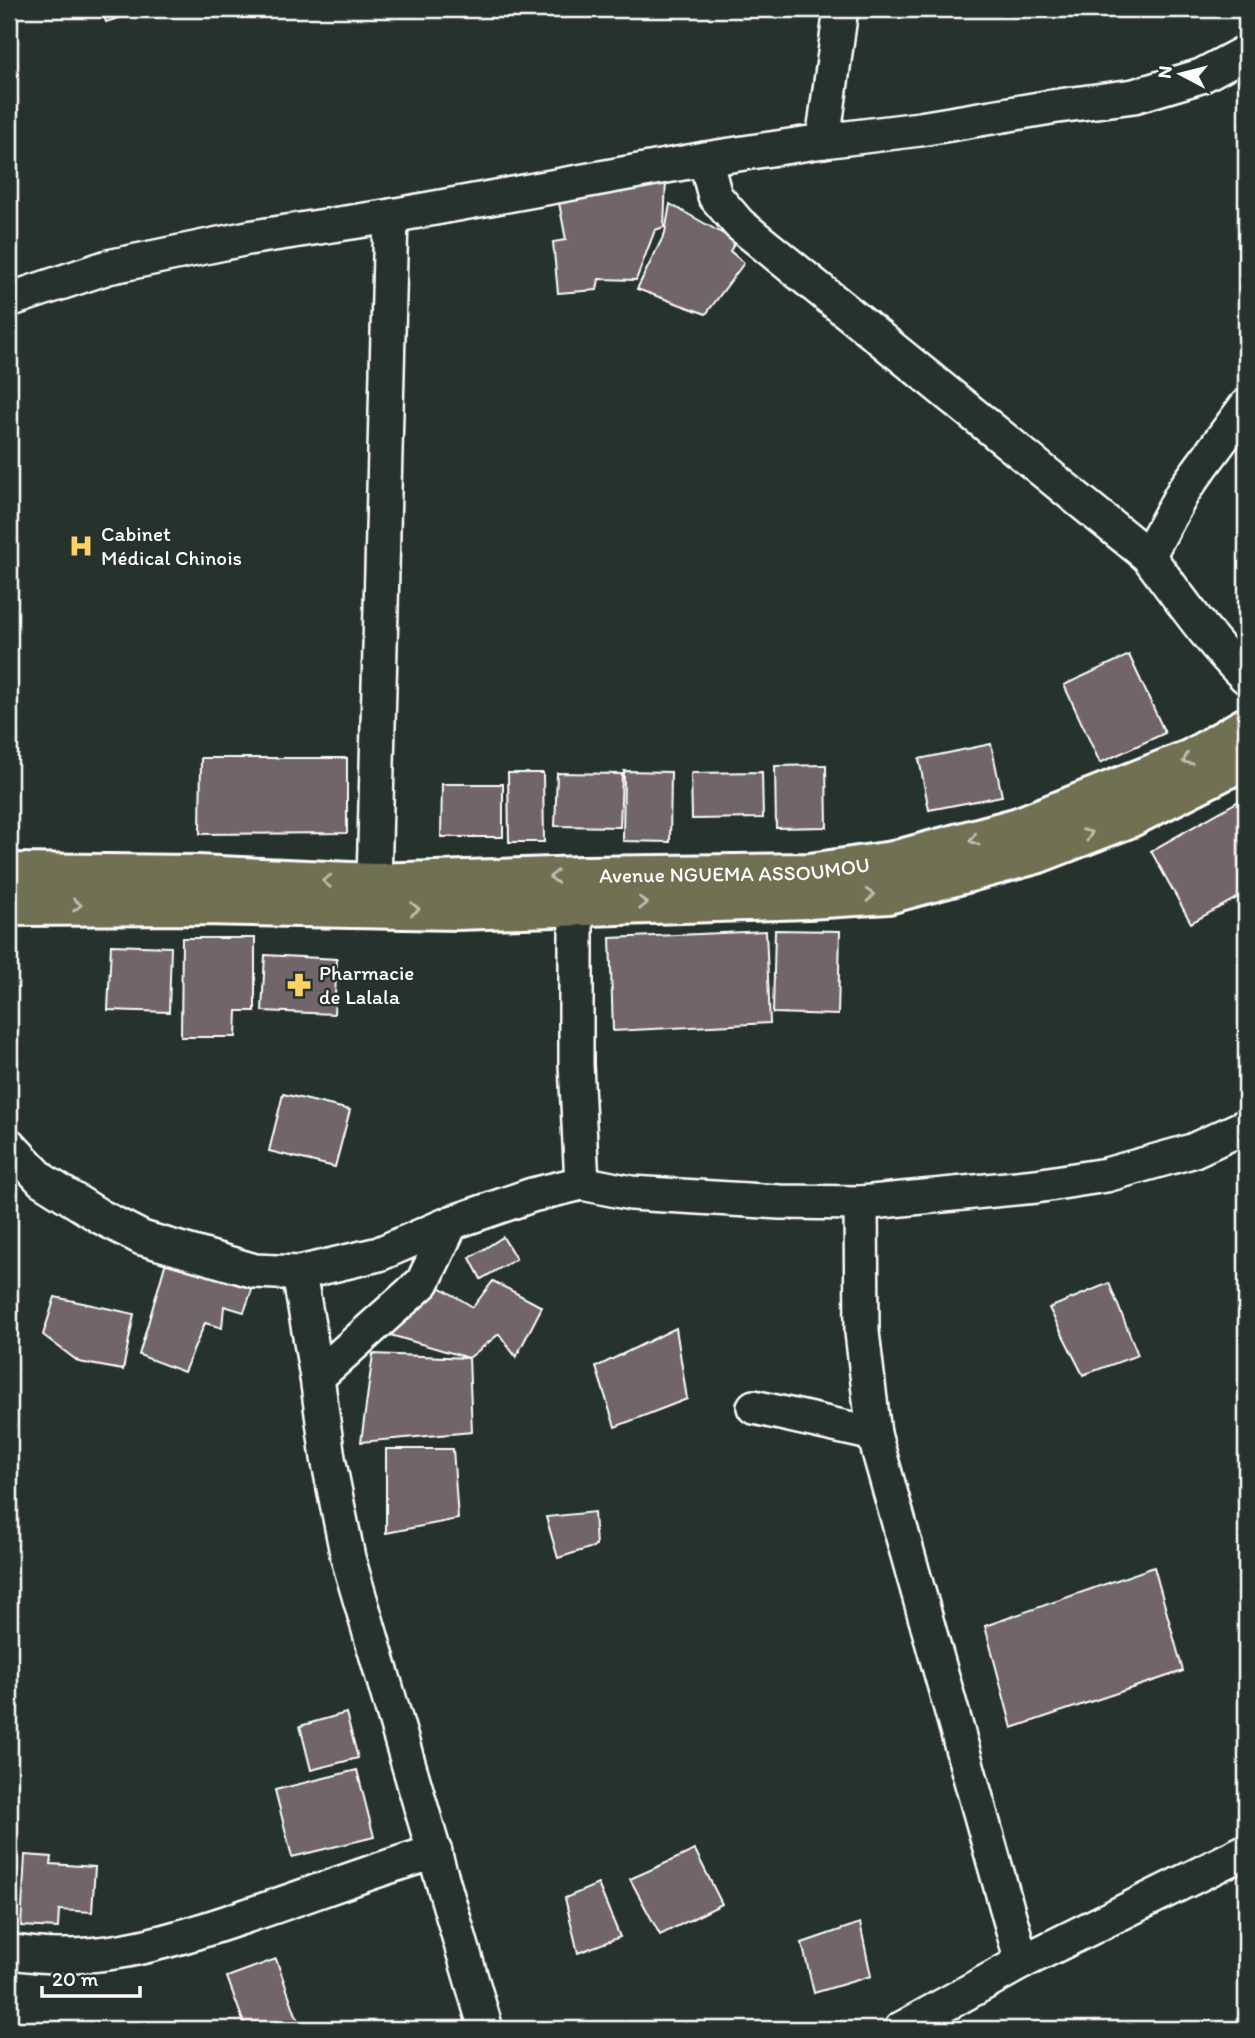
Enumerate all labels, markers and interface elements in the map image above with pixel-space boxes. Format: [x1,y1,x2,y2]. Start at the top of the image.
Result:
north arrow [1146,38,1216,108]
text: N [1152,64,1177,80]
place label: Cabinet Médical Chinois [101,521,242,570]
hospital icon: Cabinet Médical Chinois [67,532,95,560]
one-way arrow [1182,752,1194,766]
one-way arrow [1082,828,1094,842]
one-way arrow [968,832,980,846]
street label: Avenue NGUEMA ASSOUMOU [599,852,871,888]
one-way arrow [548,870,559,885]
one-way arrow [321,874,332,889]
one-way arrow [865,888,876,903]
one-way arrow [637,896,648,911]
one-way arrow [72,897,83,913]
one-way arrow [411,901,421,917]
place label: Pharmacie de Lalala [319,960,414,1009]
pharmacy icon: Pharmacie de Lalala [285,971,313,999]
scale bar [42,1954,140,1998]
text: 20 m [52,1966,99,1991]

